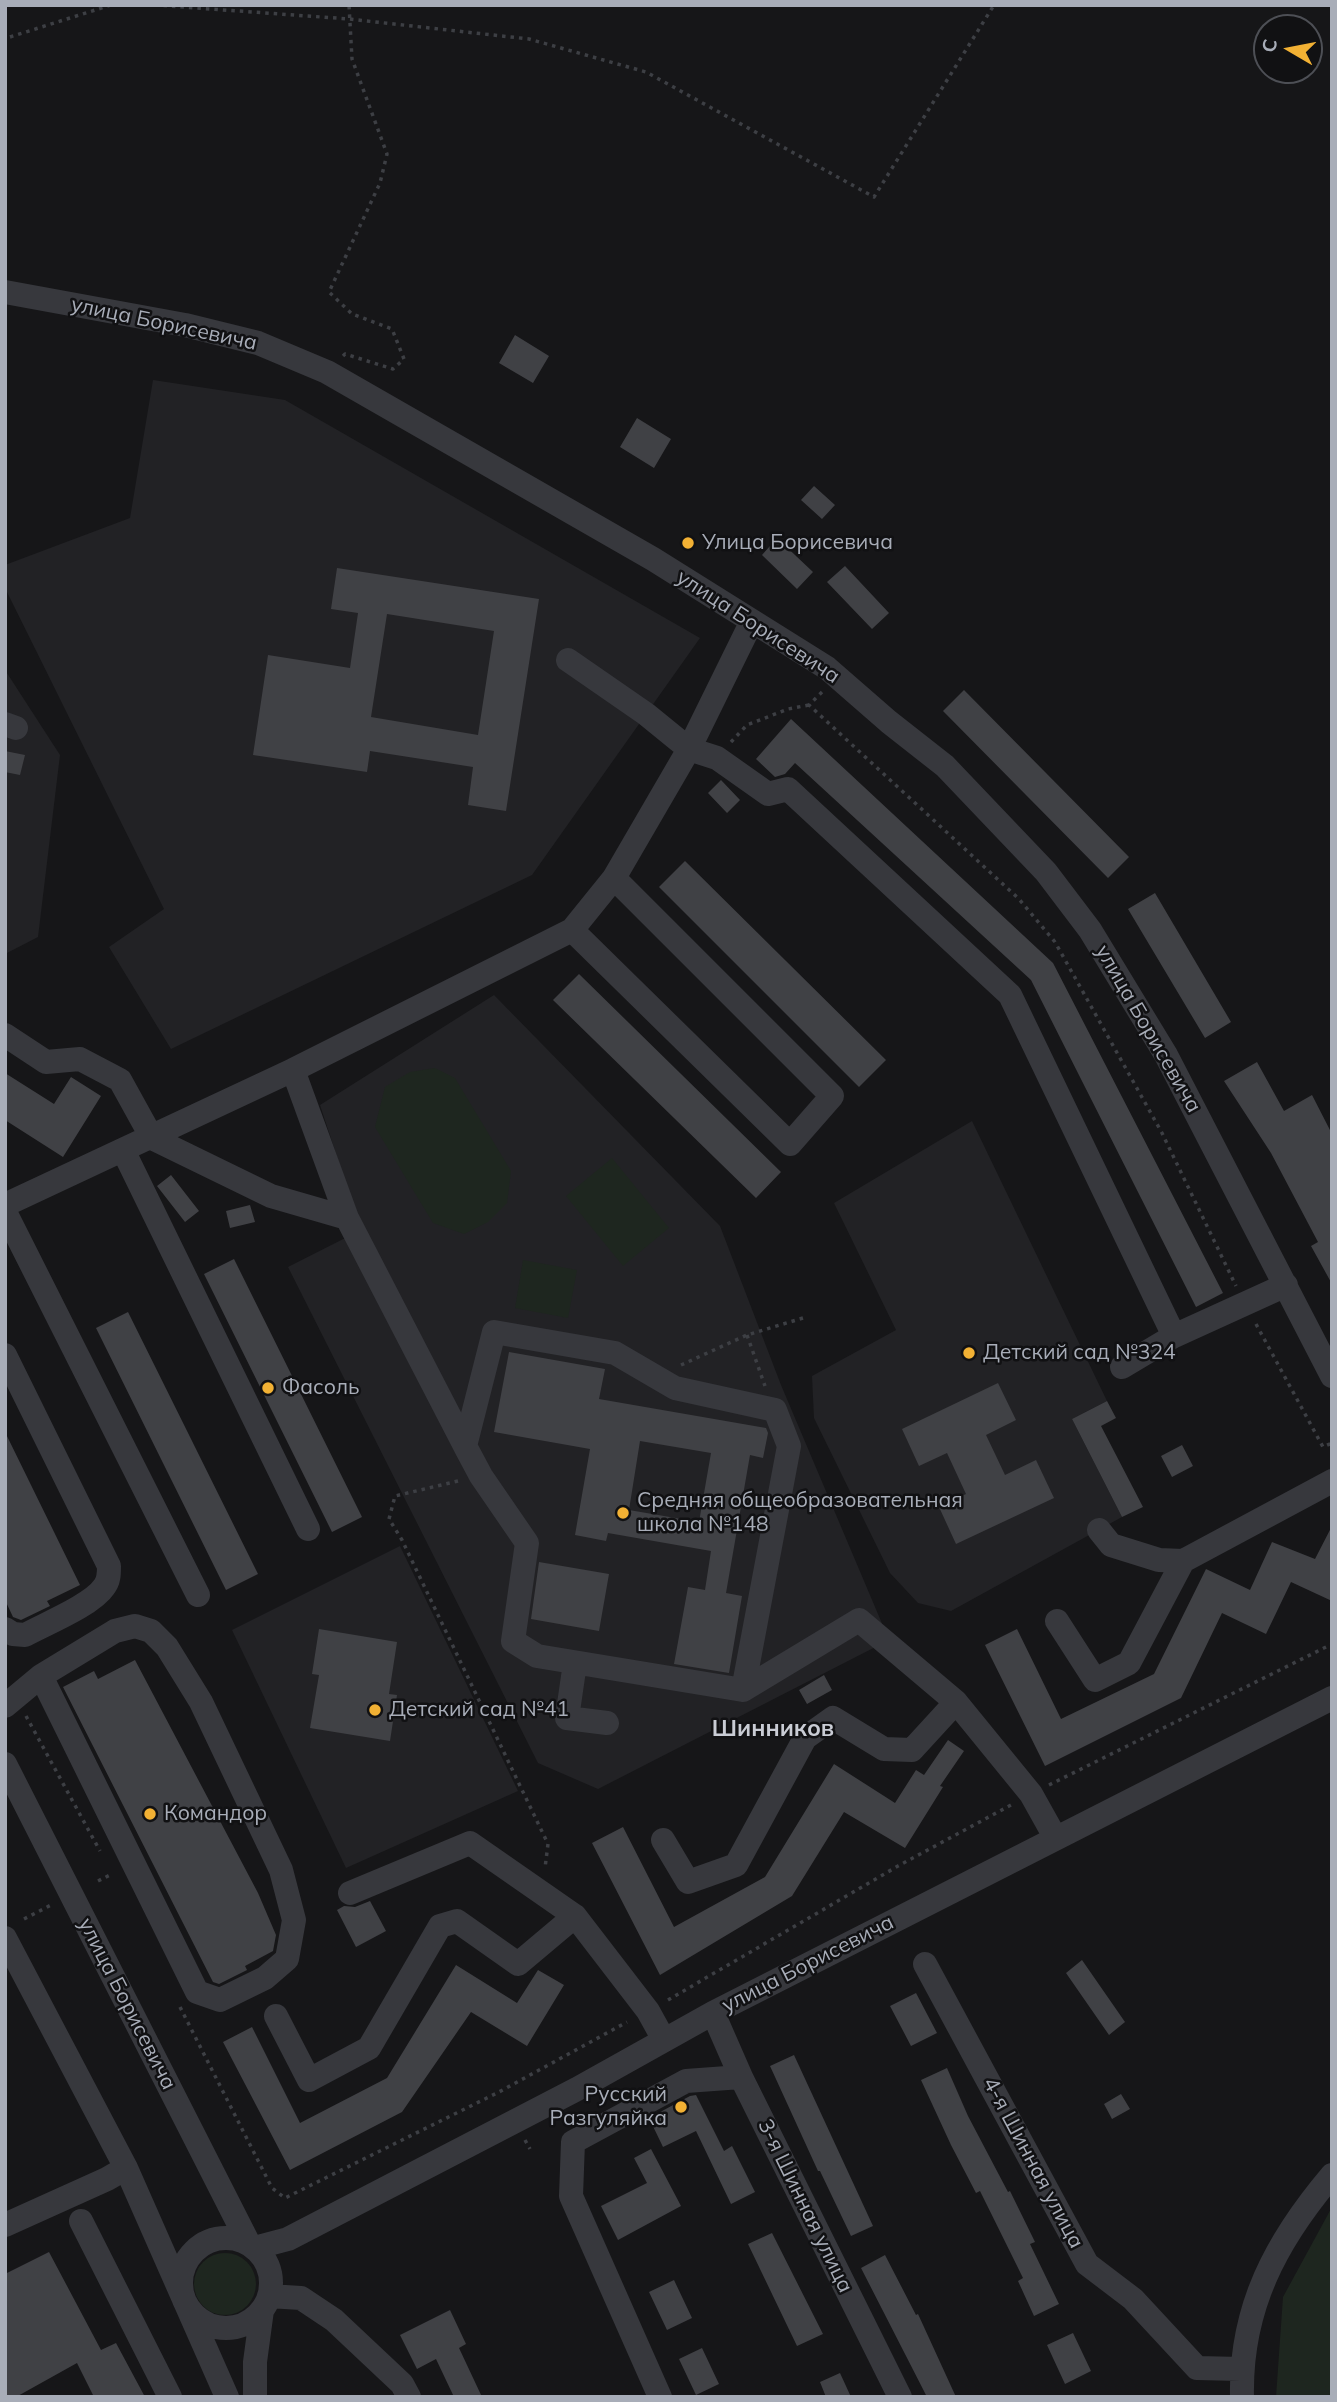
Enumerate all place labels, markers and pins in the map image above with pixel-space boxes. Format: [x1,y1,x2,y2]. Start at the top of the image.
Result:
place label: Улица Борисевича [702,530,893,556]
marker: Улица Борисевича [680,535,696,551]
place label: Детский сад №324 [983,1340,1176,1366]
marker: Детский сад №324 [961,1345,977,1361]
place label: Фасоль [282,1375,359,1401]
marker: Фасоль [260,1380,276,1396]
place label: Средняя общеобразовательная школа №148 [637,1488,963,1538]
marker: Средняя общеобразовательная школа №148 [615,1505,631,1521]
place label: Детский сад №41 [389,1697,569,1723]
marker: Детский сад №41 [367,1702,383,1718]
place label: Командор [164,1801,267,1827]
marker: Командор [142,1806,158,1822]
place label: Русский Разгуляйка [550,2082,667,2132]
marker: Русский Разгуляйка [673,2099,689,2115]

